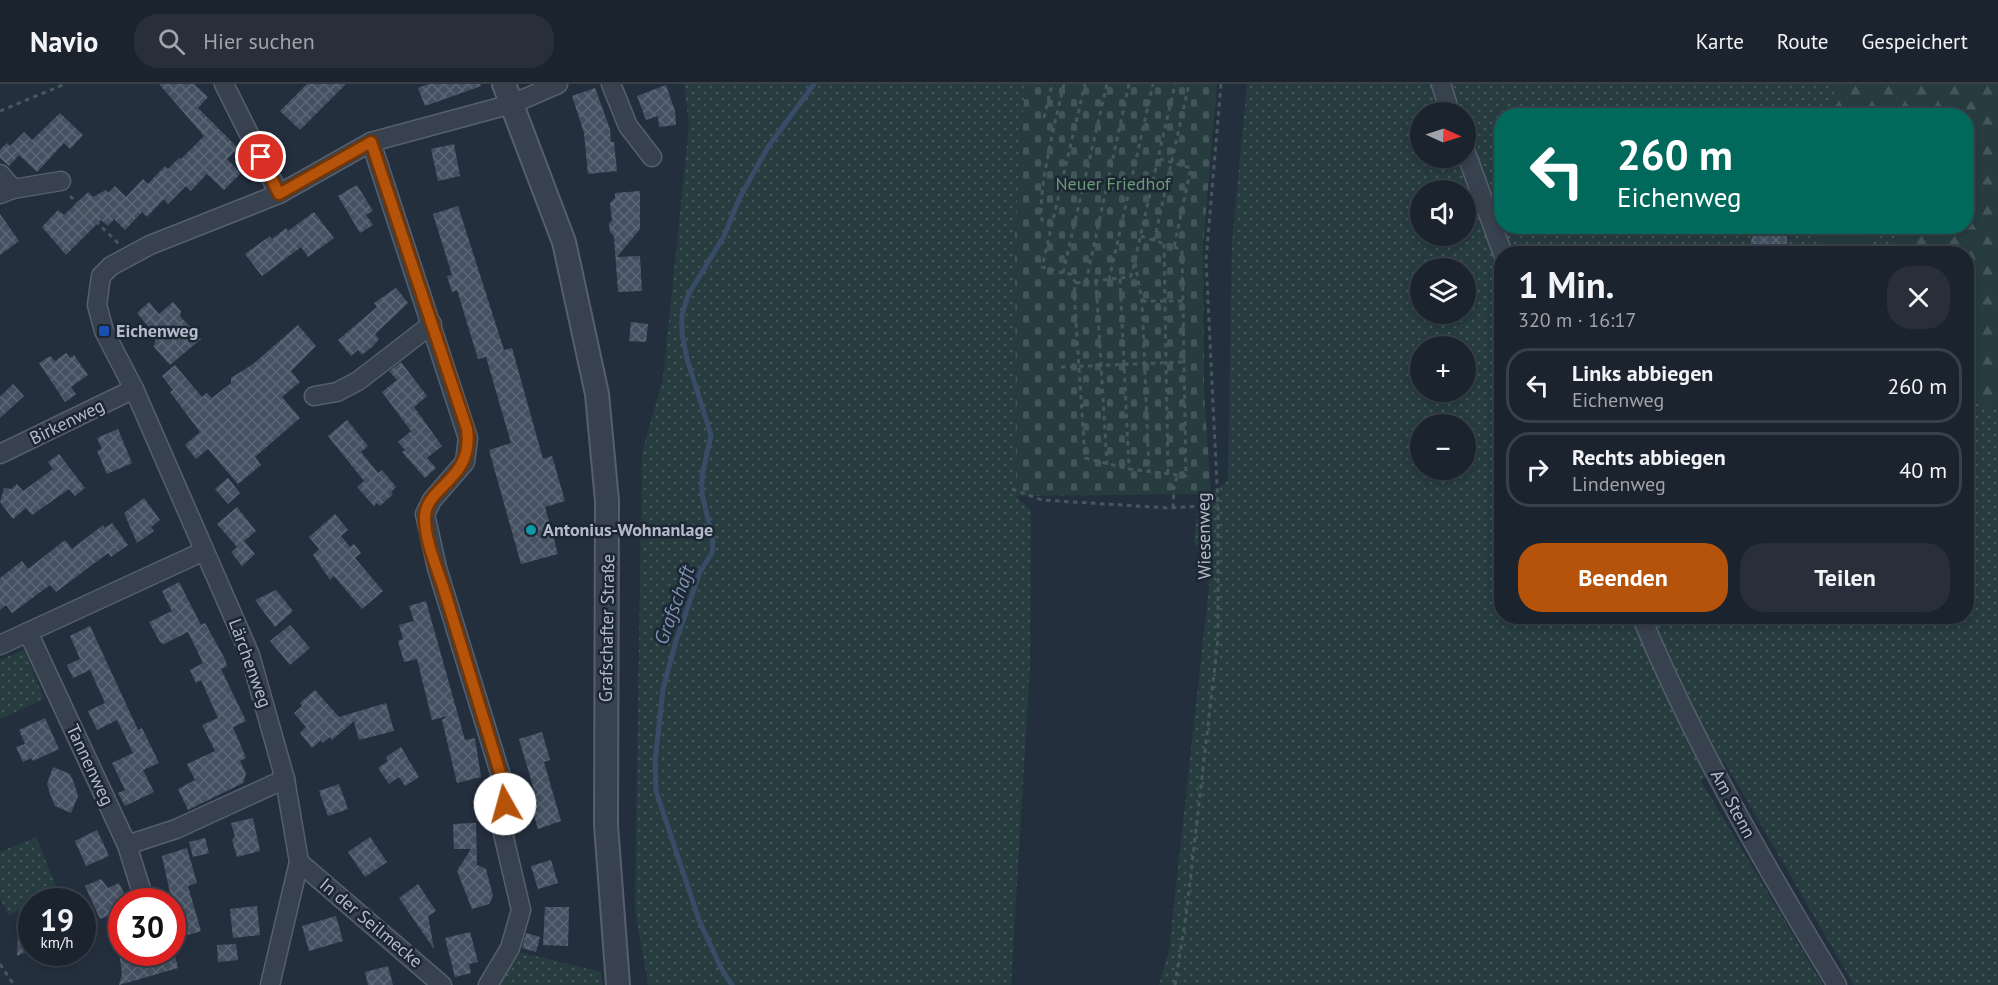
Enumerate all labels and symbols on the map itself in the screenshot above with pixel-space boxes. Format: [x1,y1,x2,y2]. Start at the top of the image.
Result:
north arrow [1410,102,1476,168]
pin [235,131,286,182]
park label: Neuer Friedhof [1055,172,1172,195]
place label: Eichenweg [116,319,198,342]
marker: Eichenweg [97,324,111,338]
street label: Birkenweg [26,394,108,450]
street label: Wiesenweg [1191,492,1216,580]
place label: Antonius-Wohnanlage [543,518,713,541]
marker: Antonius-Wohnanlage [524,523,538,537]
street label: Grafschafter Straße [594,554,619,702]
water label: Grafschaft [648,560,701,648]
street label: Lärchenweg [224,615,277,710]
street label: Tannenweg [62,720,119,809]
street label: Am Stenn [1706,766,1761,842]
position arrow [473,772,537,836]
street label: In der Seilmecke [315,873,428,972]
speed limit sign: 30 [108,888,186,966]

